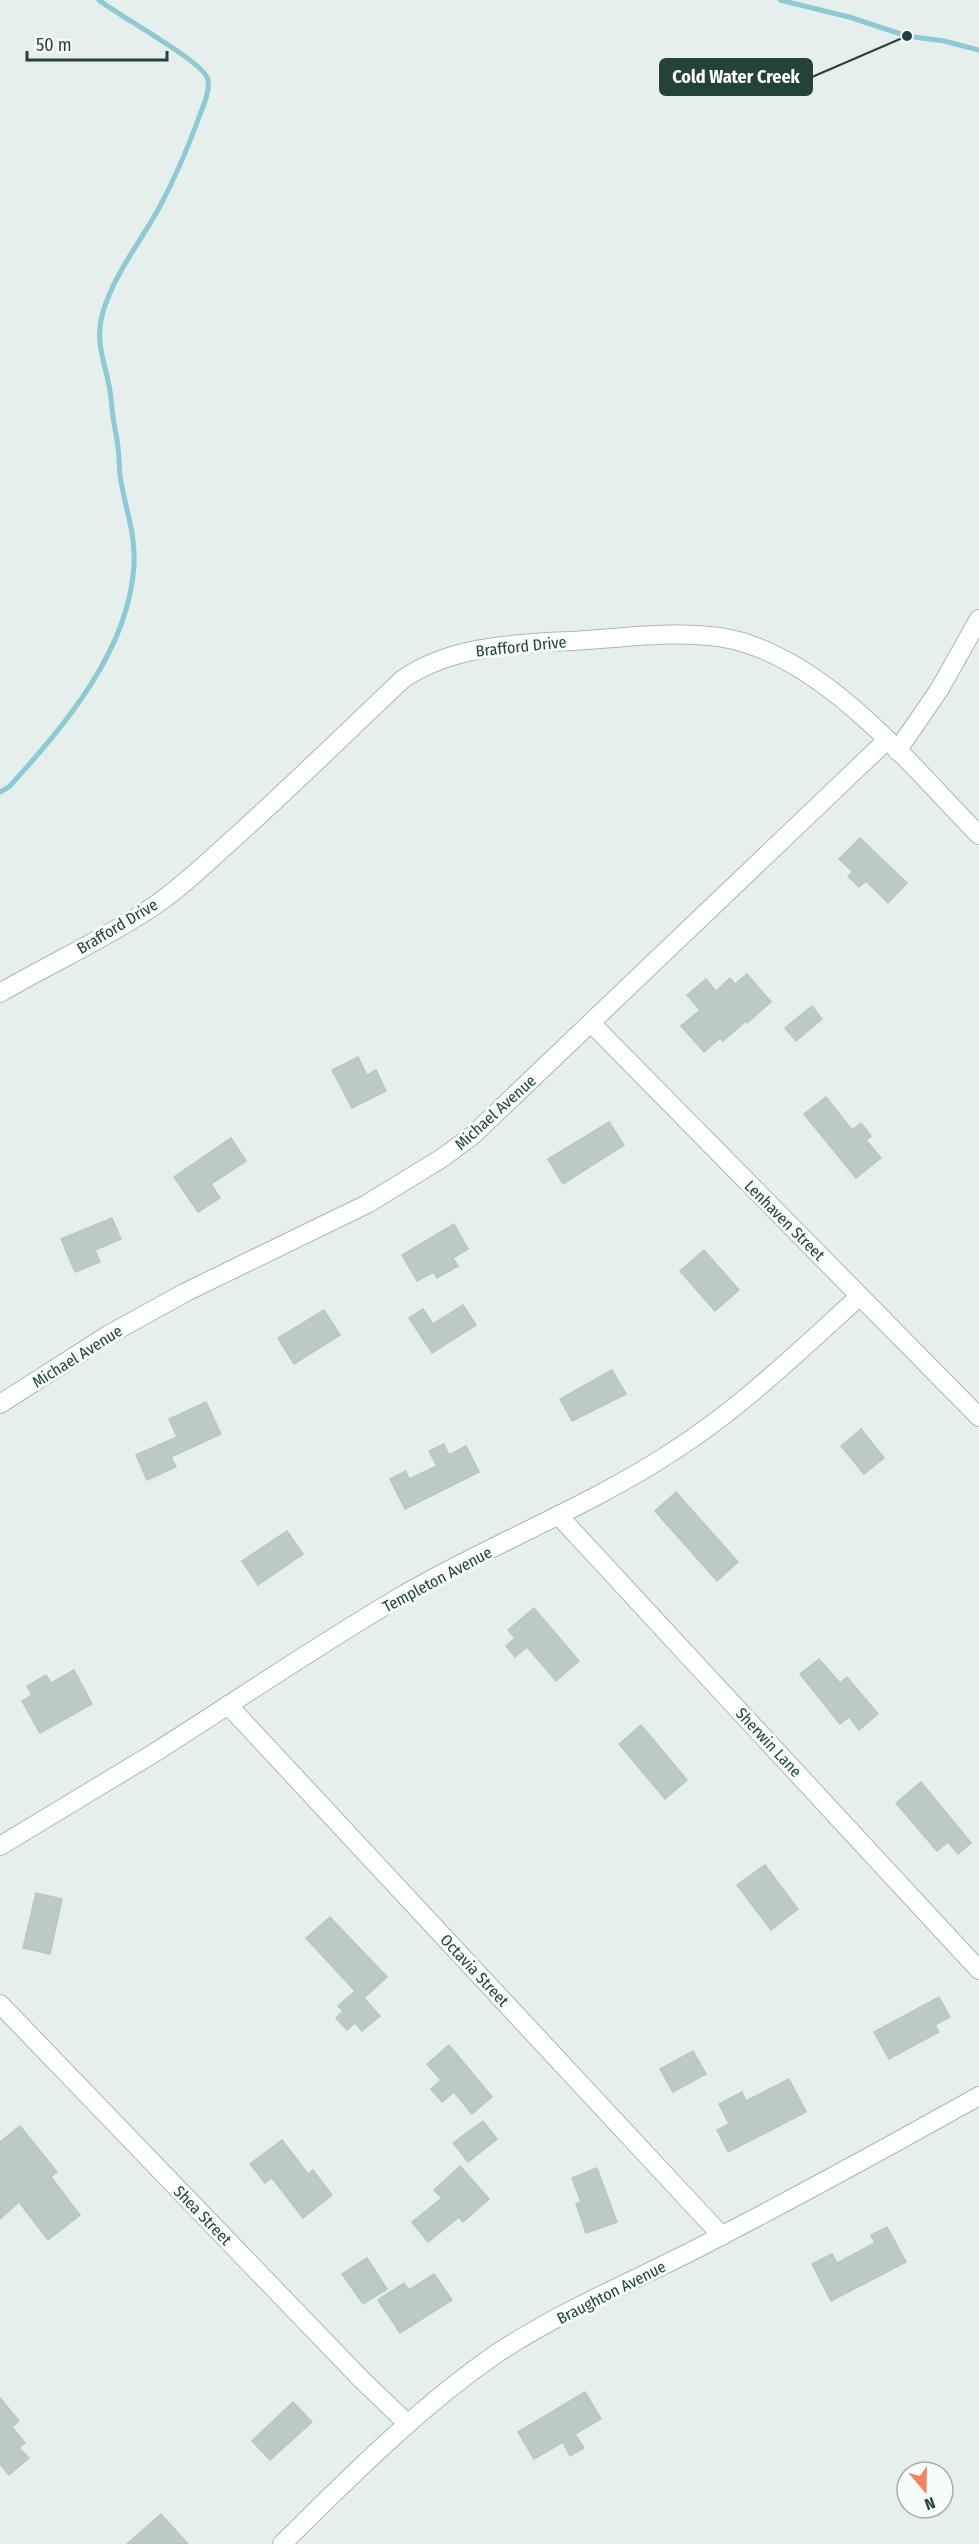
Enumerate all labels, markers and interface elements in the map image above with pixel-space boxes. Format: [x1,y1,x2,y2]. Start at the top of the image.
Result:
scale bar [27,24,166,62]
text: 50 m [36,34,72,56]
callout: Cold Water Creek [660,59,812,95]
text: Cold Water Creek [672,66,801,88]
street label: Brafford Drive [475,632,567,661]
street label: Brafford Drive [73,895,161,958]
street label: Michael Avenue [451,1071,540,1154]
street label: Lenhaven Street [741,1176,829,1265]
street label: Michael Avenue [29,1321,126,1392]
street label: Templeton Avenue [379,1543,495,1616]
street label: Sherwin Lane [732,1704,806,1781]
street label: Octavia Street [436,1930,513,2011]
street label: Shea Street [170,2182,236,2249]
street label: Braughton Avenue [554,2257,669,2328]
north arrow [895,2460,955,2520]
text: N [922,2493,938,2514]

